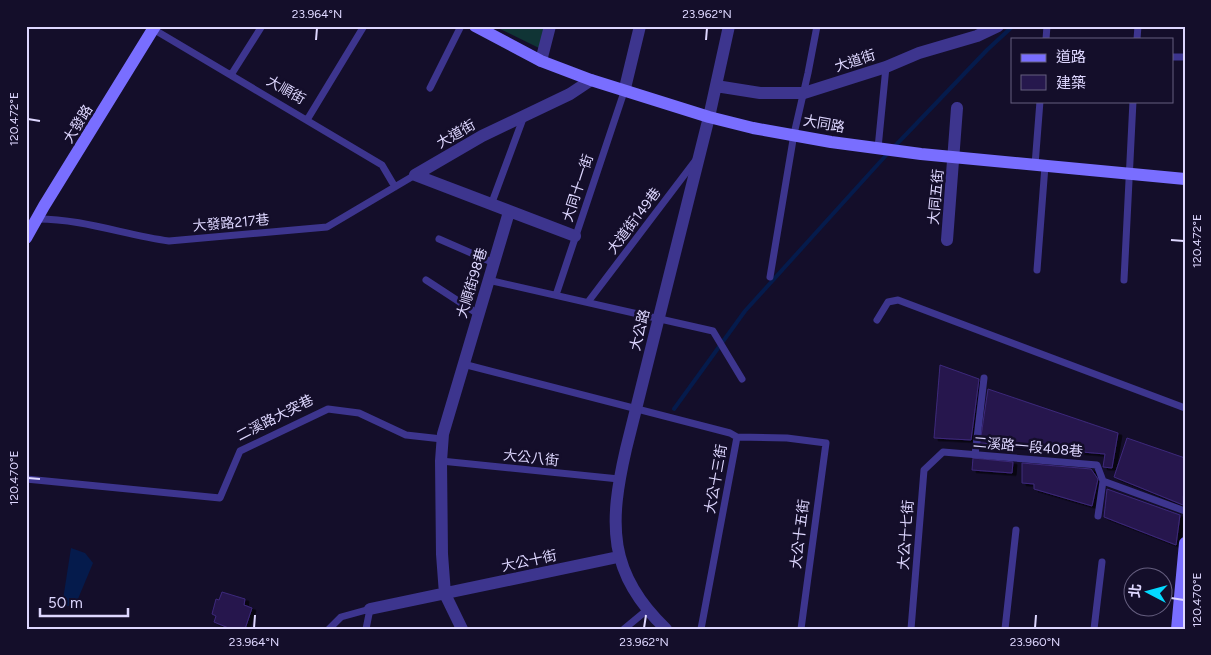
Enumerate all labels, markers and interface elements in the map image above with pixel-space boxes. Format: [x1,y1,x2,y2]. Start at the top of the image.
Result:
text: 23.964°N [292,7,342,21]
text: 23.962°N [682,7,732,21]
legend [1011,38,1174,102]
street label: 大道街 [832,46,878,76]
text: 道路 [1056,48,1086,66]
street label: 大順街 [264,72,308,108]
text: 建築 [1056,74,1086,92]
text: 120.472°E [7,92,21,146]
street label: 大發路 [60,102,96,146]
street label: 大同路 [802,112,846,136]
street label: 大道街 [434,116,478,152]
street label: 大同十一街 [559,152,597,224]
street label: 大同五街 [925,168,947,226]
street label: 大道街149巷 [604,185,664,257]
street label: 大發路217巷 [192,211,270,235]
text: 120.472°E [1190,214,1204,268]
street label: 大順街98巷 [453,246,491,320]
street label: 大公路 [627,308,653,352]
street label: 二溪路大突巷 [234,391,316,445]
street label: 二溪路一段408巷 [972,434,1084,460]
street label: 大公十三街 [702,443,730,515]
street label: 大公八街 [502,447,560,469]
text: 120.470°E [7,451,21,505]
street label: 大公十五街 [787,498,813,570]
street label: 大公十七街 [895,499,917,571]
street label: 大公十街 [500,547,558,575]
north arrow [1124,568,1174,618]
text: 120.470°E [1190,573,1204,627]
text: 北 [1126,583,1145,599]
scale bar [40,585,128,617]
text: 50 m [48,594,83,612]
text: 23.964°N [229,635,279,649]
text: 23.962°N [619,635,669,649]
text: 23.960°N [1010,635,1060,649]

